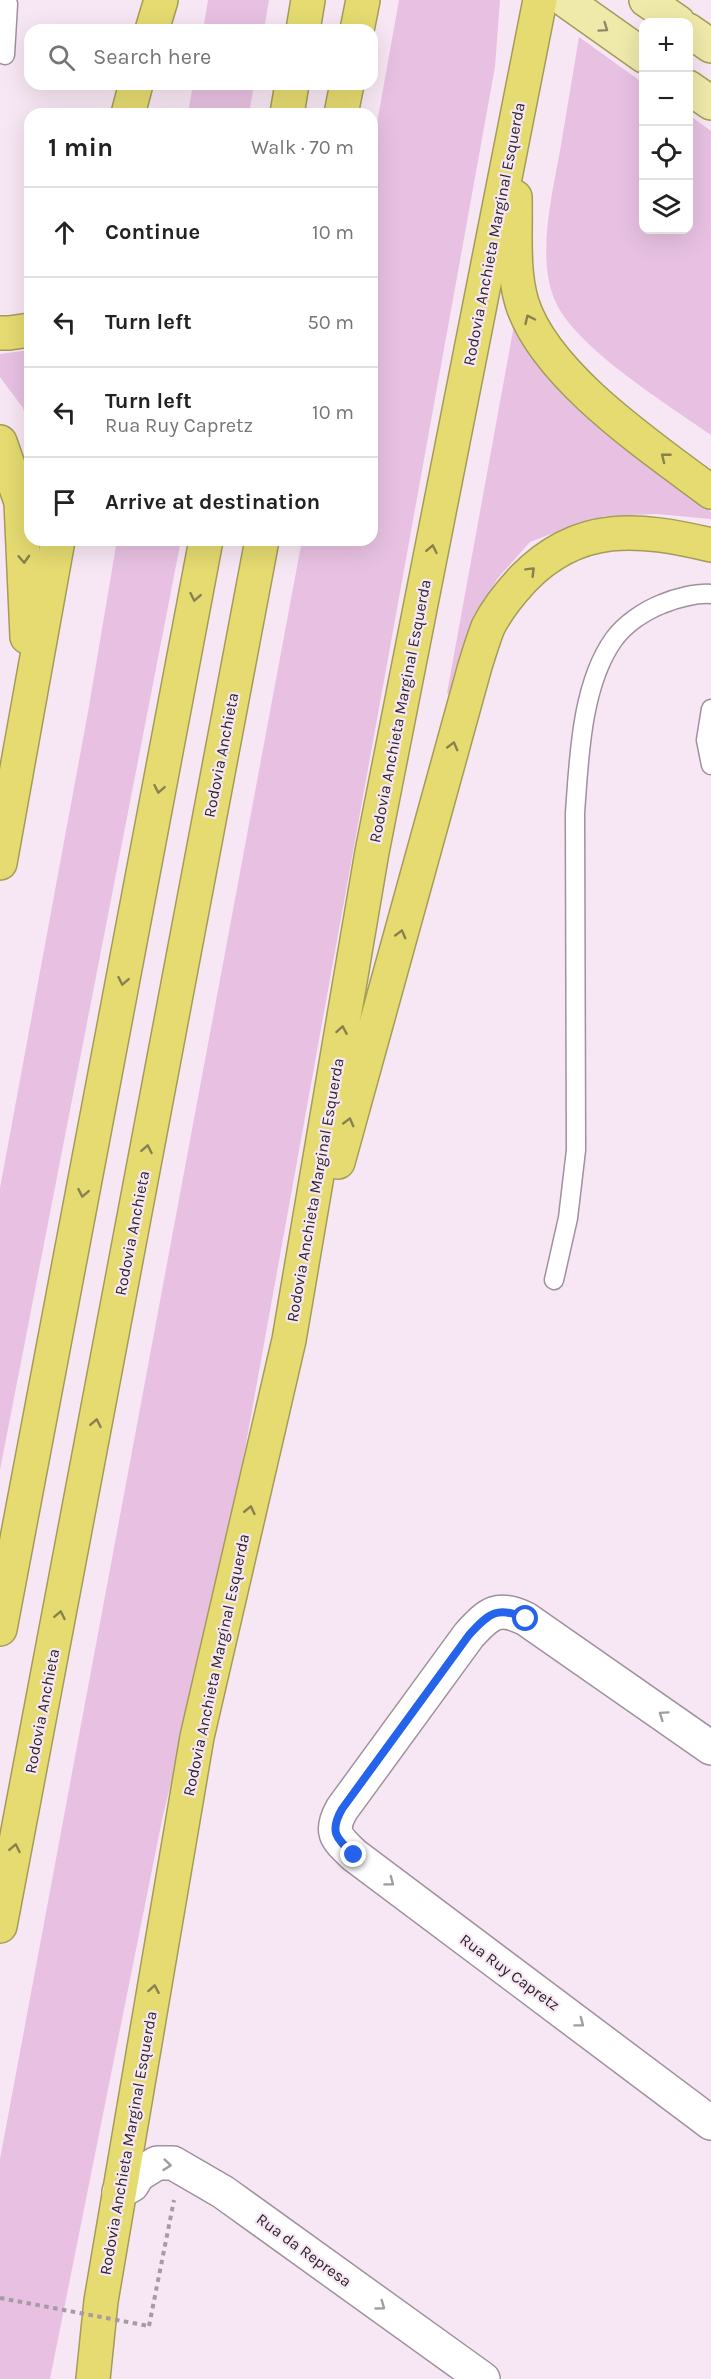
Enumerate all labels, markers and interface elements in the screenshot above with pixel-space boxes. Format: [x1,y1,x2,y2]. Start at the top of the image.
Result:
map controls [639,18,693,234]
button: + [639,18,693,72]
one-way arrow [598,21,609,32]
search box [24,24,378,90]
icon: search [45,41,78,74]
text: Search here [93,44,211,70]
button: − [639,72,693,126]
street label: Rodovia Anchieta Marginal Esquerda [459,101,529,367]
button: locate [639,126,693,180]
text: 1 min [48,132,113,163]
text: Walk · 70 m [251,136,354,159]
button: layers [639,180,693,234]
icon: ahead [48,216,81,249]
text: Continue [105,219,200,245]
text: 10 m [312,221,354,244]
icon: left [48,306,81,339]
text: Turn left [105,309,192,335]
text: 50 m [307,311,354,334]
one-way arrow [525,314,537,325]
text: Turn left [105,388,192,414]
icon: left [48,396,81,429]
text: 10 m [312,401,354,424]
text: Rua Ruy Capretz [105,414,253,437]
one-way arrow [660,453,671,464]
icon: arrive [48,486,81,519]
text: Arrive at destination [105,489,320,515]
one-way arrow [425,545,438,555]
one-way arrow [17,555,30,564]
one-way arrow [524,568,535,579]
street label: Rodovia Anchieta Marginal Esquerda [365,578,435,844]
one-way arrow [189,592,202,602]
street label: Rodovia Anchieta [200,691,242,819]
one-way arrow [446,741,458,752]
one-way arrow [153,784,166,794]
one-way arrow [394,929,406,940]
one-way arrow [117,975,130,985]
one-way arrow [335,1025,348,1035]
street label: Rodovia Anchieta Marginal Esquerda [282,1057,348,1323]
one-way arrow [342,1117,355,1127]
one-way arrow [141,1144,153,1154]
street label: Rodovia Anchieta [111,1169,153,1297]
one-way arrow [77,1188,89,1198]
one-way arrow [89,1419,102,1429]
one-way arrow [242,1505,255,1515]
street label: Rodovia Anchieta Marginal Esquerda [179,1532,253,1798]
route start [512,1605,538,1631]
one-way arrow [53,1610,66,1620]
street label: Rodovia Anchieta [21,1647,63,1775]
one-way arrow [659,1711,670,1722]
route end [340,1841,366,1867]
one-way arrow [8,1843,21,1853]
one-way arrow [383,1875,394,1886]
street label: Rua Ruy Capretz [457,1930,563,2014]
one-way arrow [147,1985,160,1995]
street label: Rodovia Anchieta Marginal Esquerda [95,2010,161,2276]
one-way arrow [574,2016,585,2027]
one-way arrow [162,2158,172,2171]
street label: Rua da Represa [253,2209,355,2291]
one-way arrow [375,2299,386,2310]

